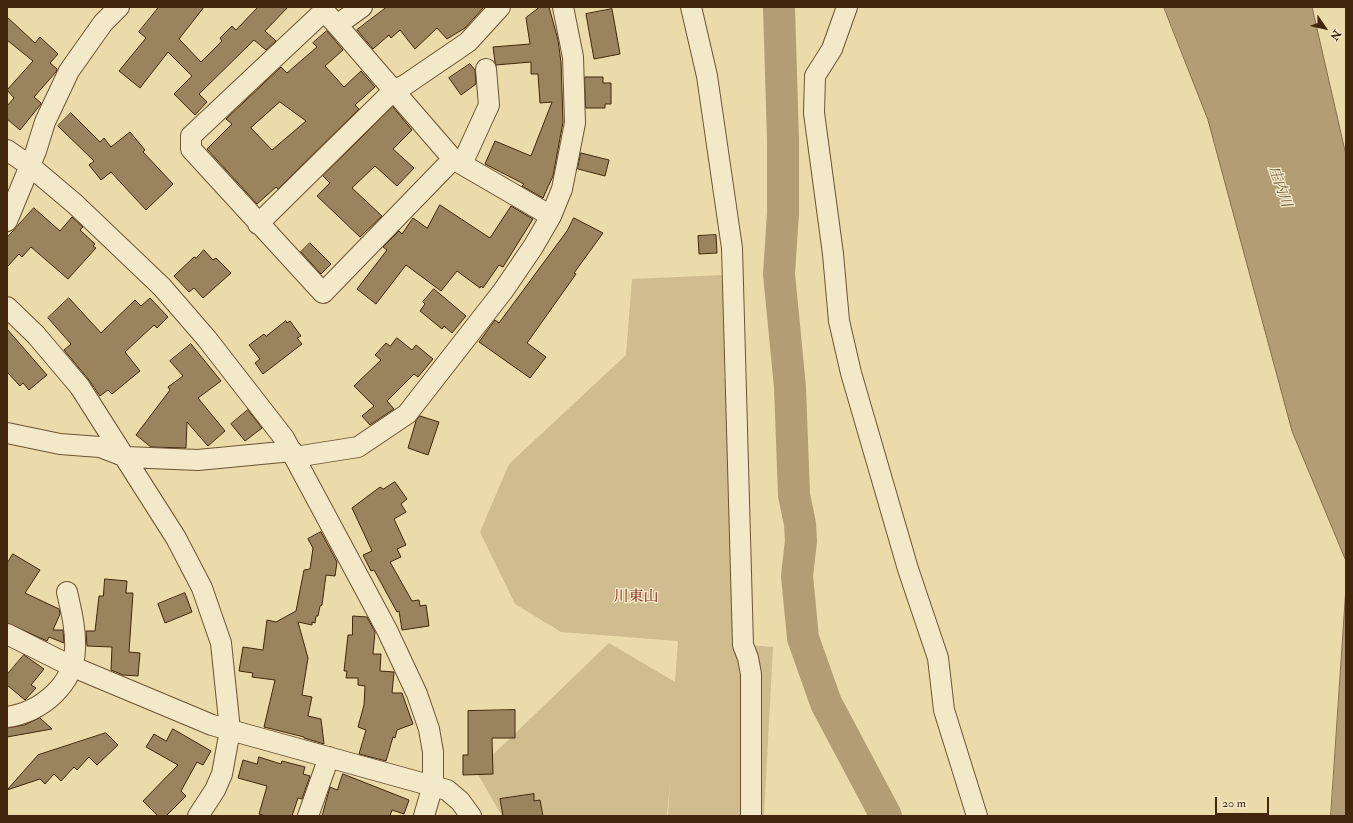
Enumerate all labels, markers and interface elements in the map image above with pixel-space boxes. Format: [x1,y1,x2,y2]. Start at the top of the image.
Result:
north arrow [1305,8,1345,48]
text: N [1327,27,1344,43]
water label: 庄内川 [1264,164,1294,210]
district label: 川東山 [614,589,658,607]
scale bar [1217,789,1271,815]
text: 20 m [1222,796,1246,811]

